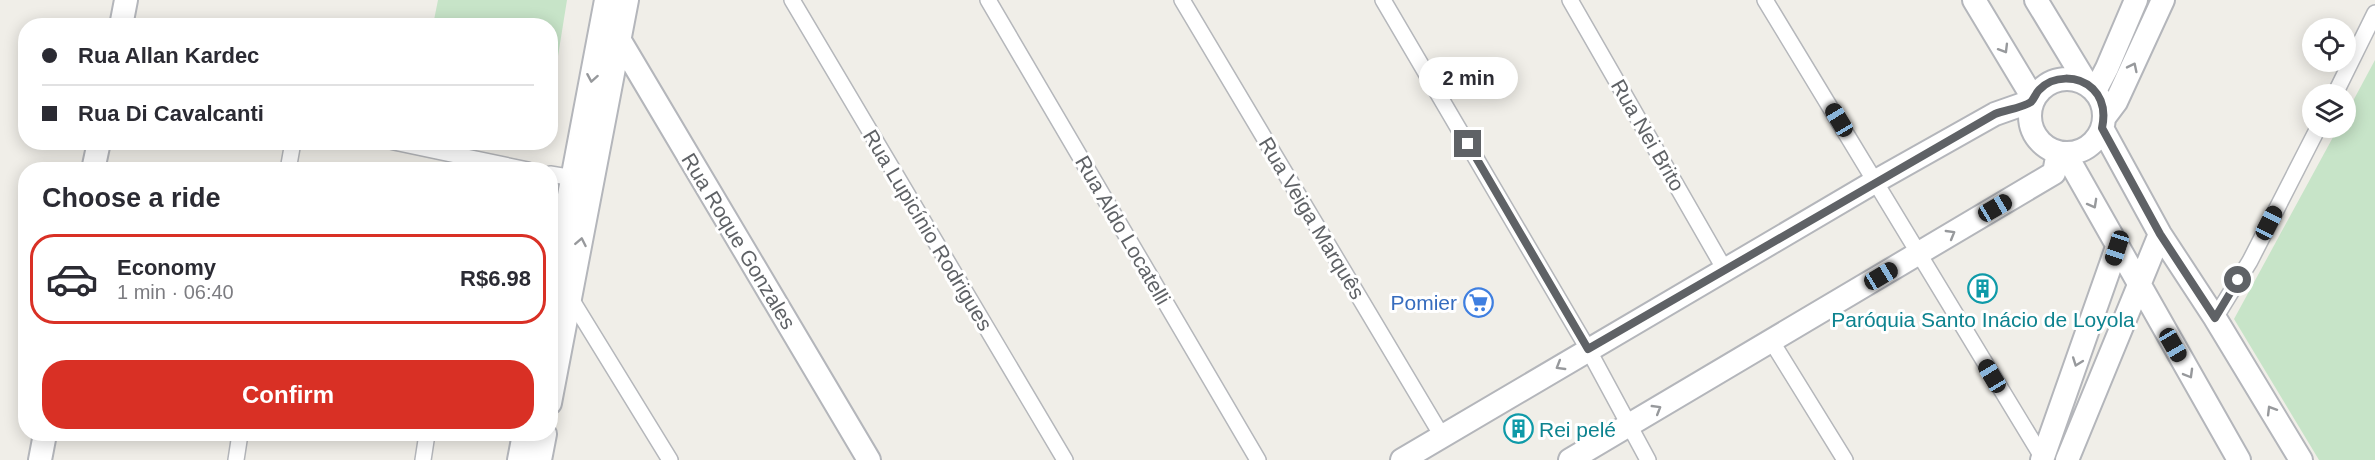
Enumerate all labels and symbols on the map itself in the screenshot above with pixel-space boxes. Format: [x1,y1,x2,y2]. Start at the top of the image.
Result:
one-way arrow [1996,43,2008,53]
callout: 2 min [1418,57,1518,99]
one-way arrow [2125,63,2137,74]
one-way arrow [586,73,599,83]
street label: Rua Nei Brito [1607,75,1689,195]
car [1822,100,1856,140]
street label: Rua Lupicínio Rodrigues [859,126,997,334]
route end [1454,130,1481,157]
street label: Rua Veiga Marquês [1255,133,1369,303]
street label: Rua Roque Gonzales [677,149,801,333]
street label: Rua Aldo Locatelli [1071,151,1175,309]
car [1975,191,2015,225]
one-way arrow [2086,198,2097,208]
car [2253,203,2285,243]
car [2103,228,2131,268]
one-way arrow [1945,230,1955,241]
one-way arrow [574,237,587,247]
car [1861,259,1901,293]
route start [2224,266,2251,293]
building icon: Paróquia Santo Inácio de Loyola [1967,272,1999,304]
supermarket icon: Pomier [1462,286,1494,318]
place label: Pomier [1390,291,1457,314]
place label: Paróquia Santo Inácio de Loyola [1831,308,2135,331]
car [2156,325,2190,365]
car [1975,356,2009,396]
one-way arrow [2071,356,2084,367]
one-way arrow [1556,358,1566,370]
one-way arrow [2182,368,2194,378]
one-way arrow [1651,405,1661,417]
one-way arrow [2266,406,2278,416]
building icon: Rei pelé [1502,413,1534,445]
place label: Rei pelé [1539,418,1616,441]

